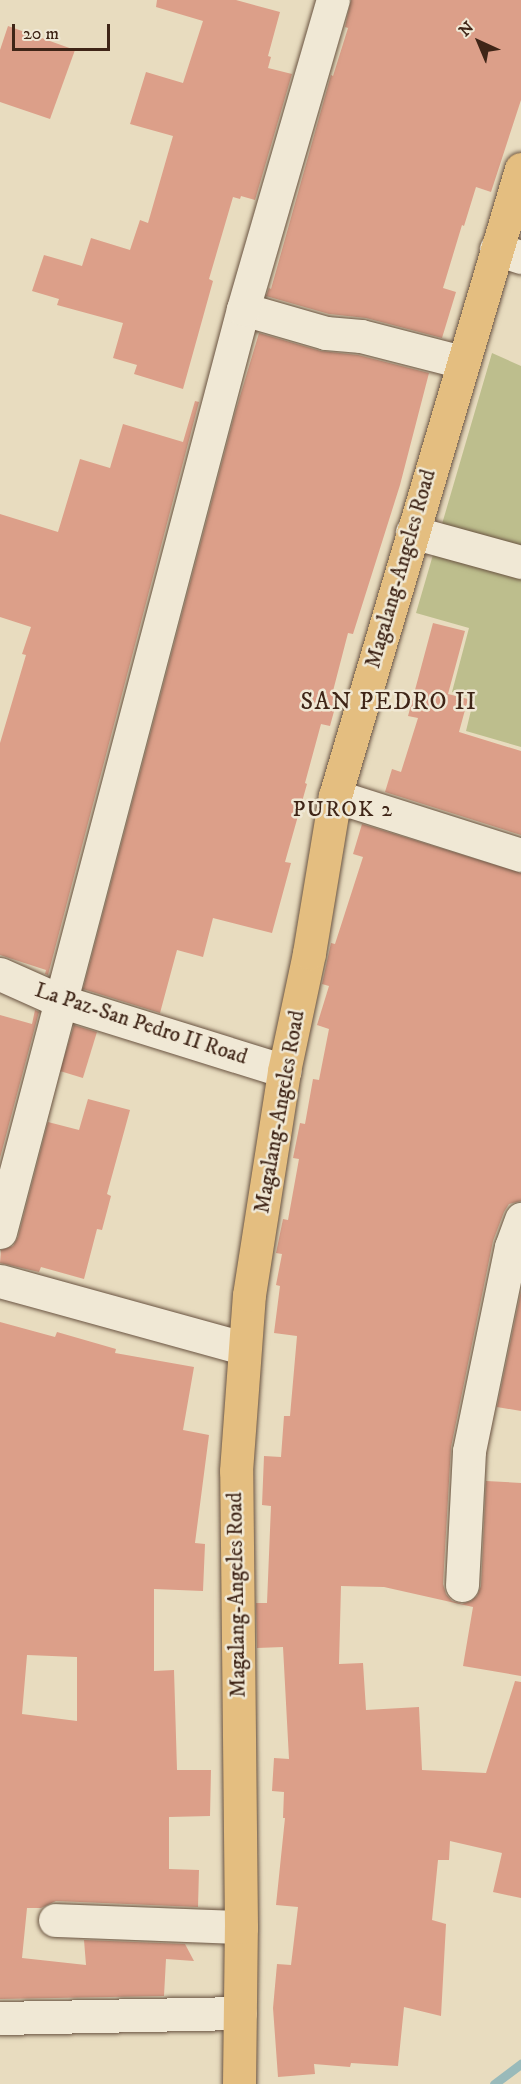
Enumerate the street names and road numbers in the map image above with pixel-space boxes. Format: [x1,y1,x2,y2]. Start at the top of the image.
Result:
street label: Magalang-Angeles Road [361,467,441,671]
street label: La Paz-San Pedro II Road [32,978,250,1070]
street label: Magalang-Angeles Road [250,1009,310,1215]
street label: Magalang-Angeles Road [223,1492,251,1698]

